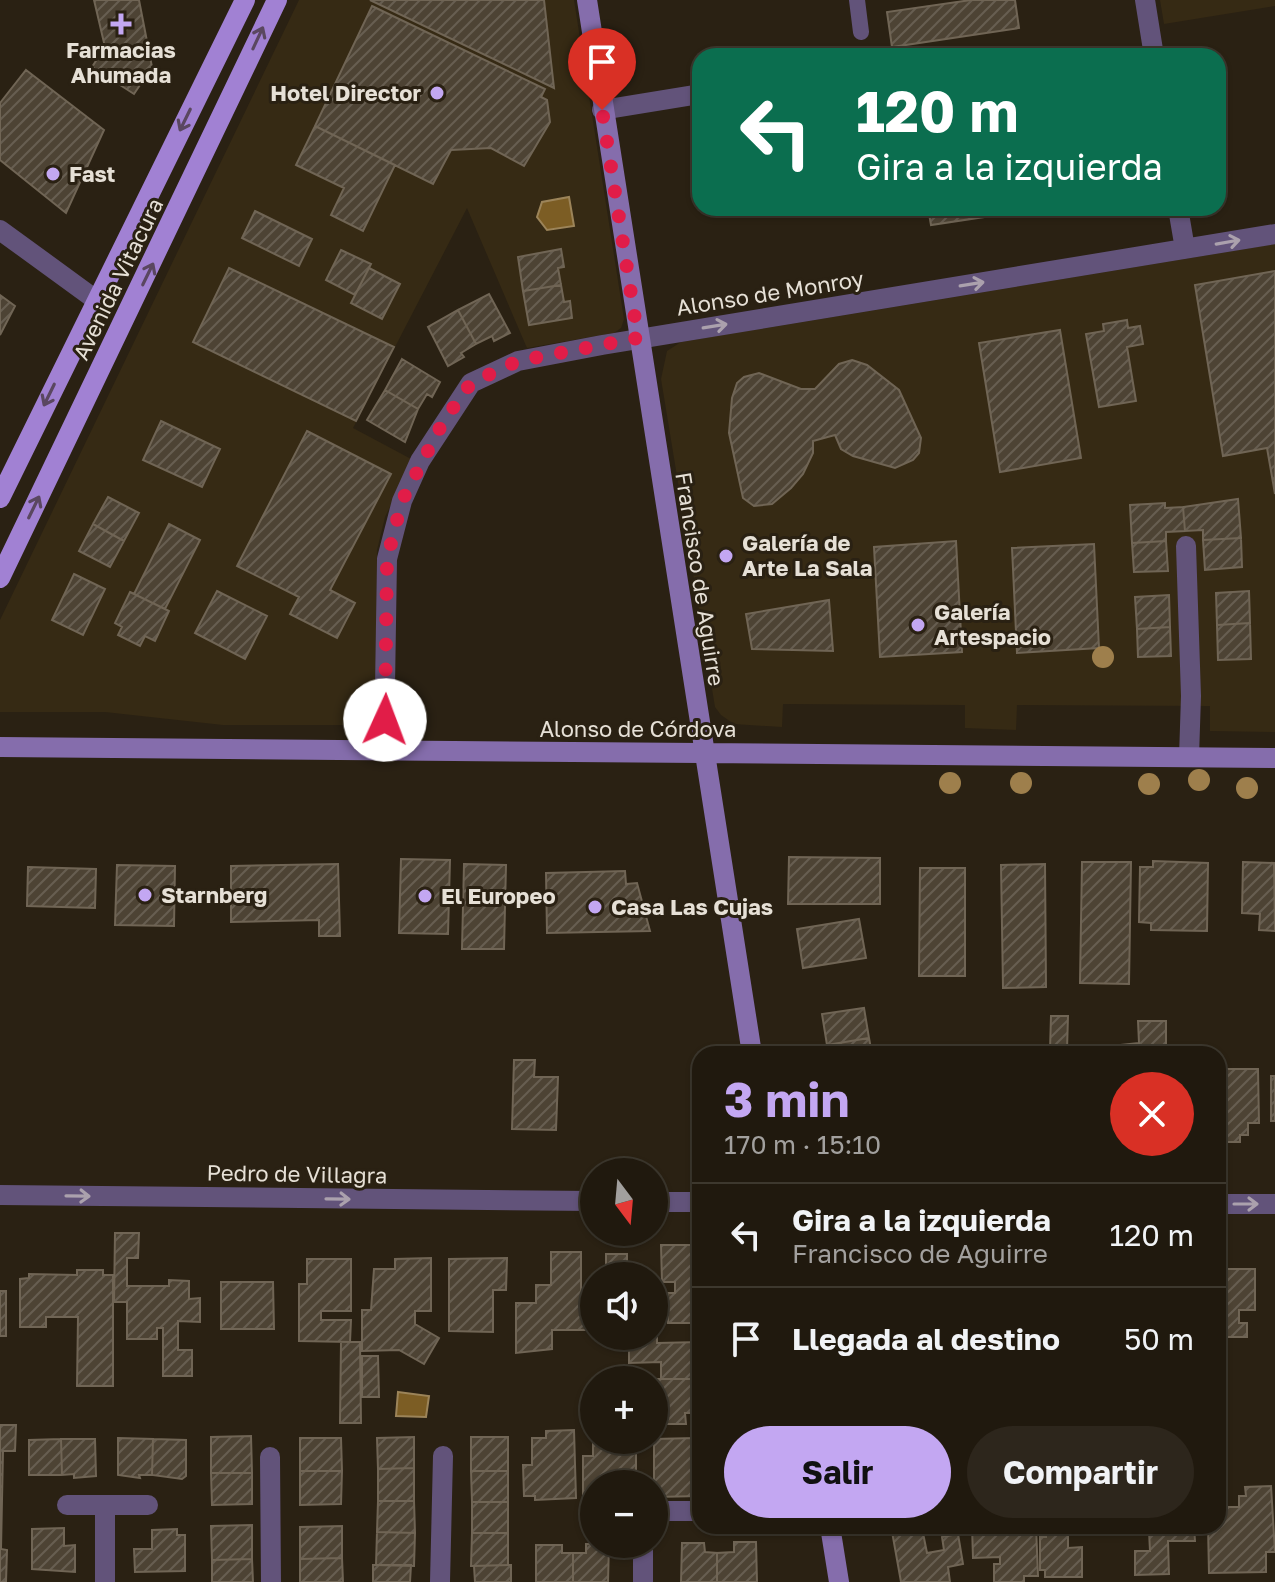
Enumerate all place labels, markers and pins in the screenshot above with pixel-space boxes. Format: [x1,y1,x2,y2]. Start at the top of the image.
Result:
marker: Farmacias Ahumada [112,15,130,33]
pin [568,28,636,110]
place label: Farmacias Ahumada [66,36,176,88]
place label: Hotel Director [270,79,421,106]
marker: Hotel Director [428,84,446,102]
place label: Fast [69,160,116,187]
marker: Fast [44,165,62,183]
place label: Galería de Arte La Sala [742,529,873,581]
marker: Galería de Arte La Sala [717,547,735,565]
place label: Galería Artespacio [934,598,1051,650]
marker: Galería Artespacio [909,616,927,634]
place label: Starnberg [161,881,267,908]
place label: El Europeo [441,882,556,909]
marker: Starnberg [136,886,154,904]
marker: El Europeo [416,887,434,905]
place label: Casa Las Cujas [611,893,773,920]
marker: Casa Las Cujas [586,898,604,916]

